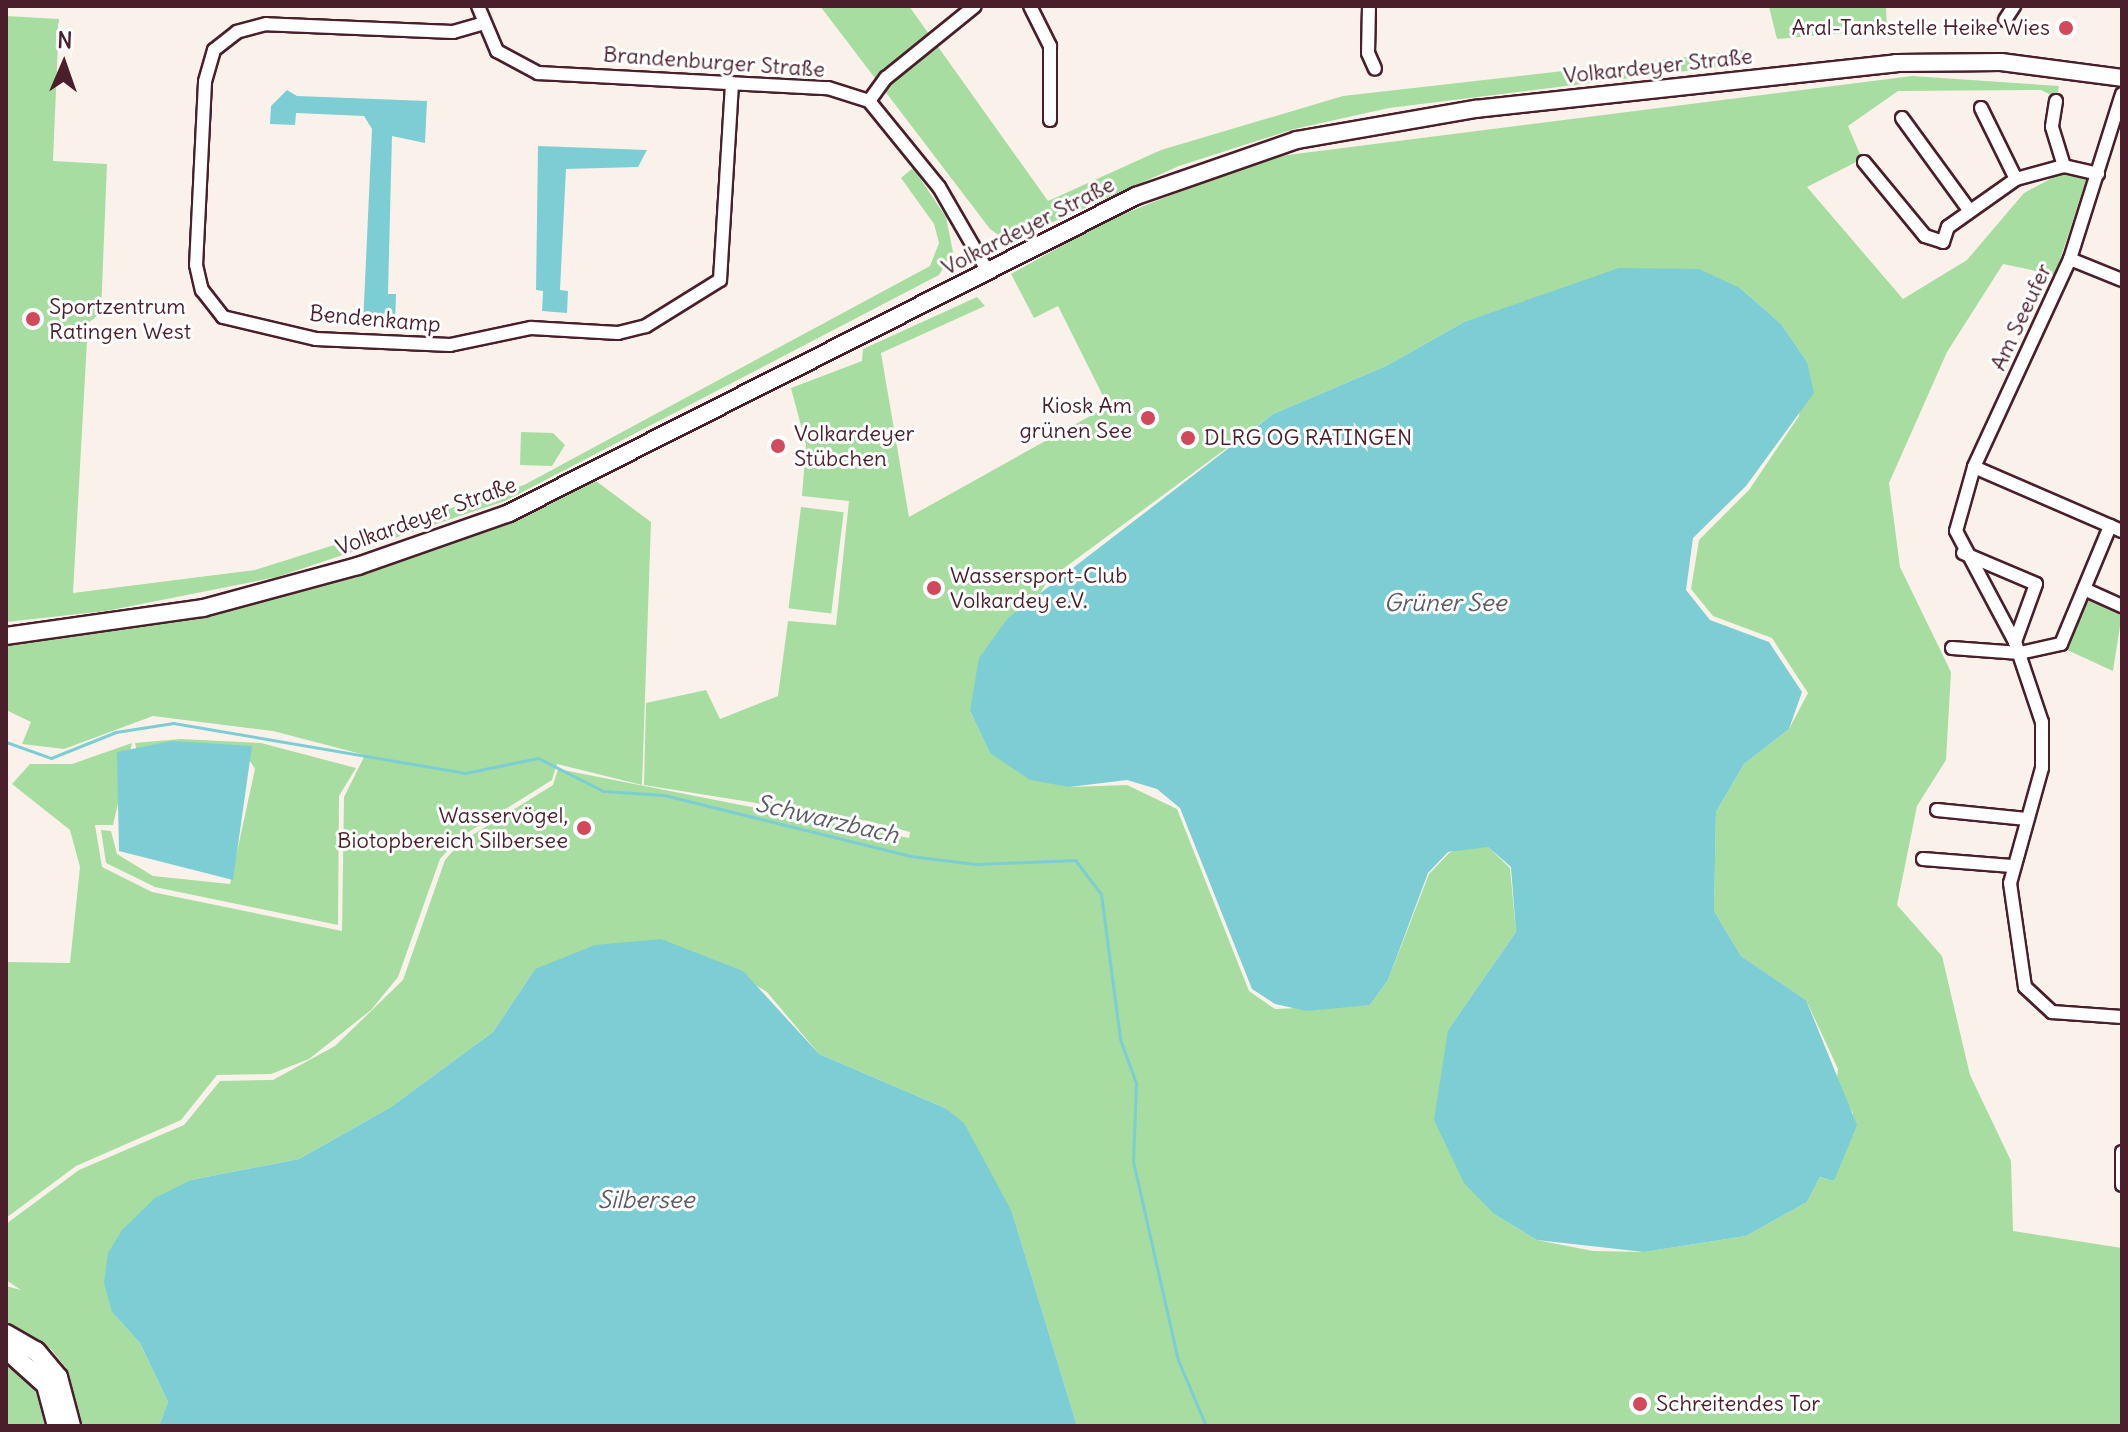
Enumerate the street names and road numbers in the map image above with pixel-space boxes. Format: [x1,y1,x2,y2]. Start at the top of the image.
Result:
street label: Brandenburger Straße [602,41,826,83]
street label: Volkardeyer Straße [1562,43,1754,89]
street label: Volkardeyer Straße [937,171,1119,281]
street label: Am Seeufer [1985,259,2057,375]
street label: Bendenkamp [308,300,442,338]
street label: Volkardeyer Straße [332,471,520,561]

